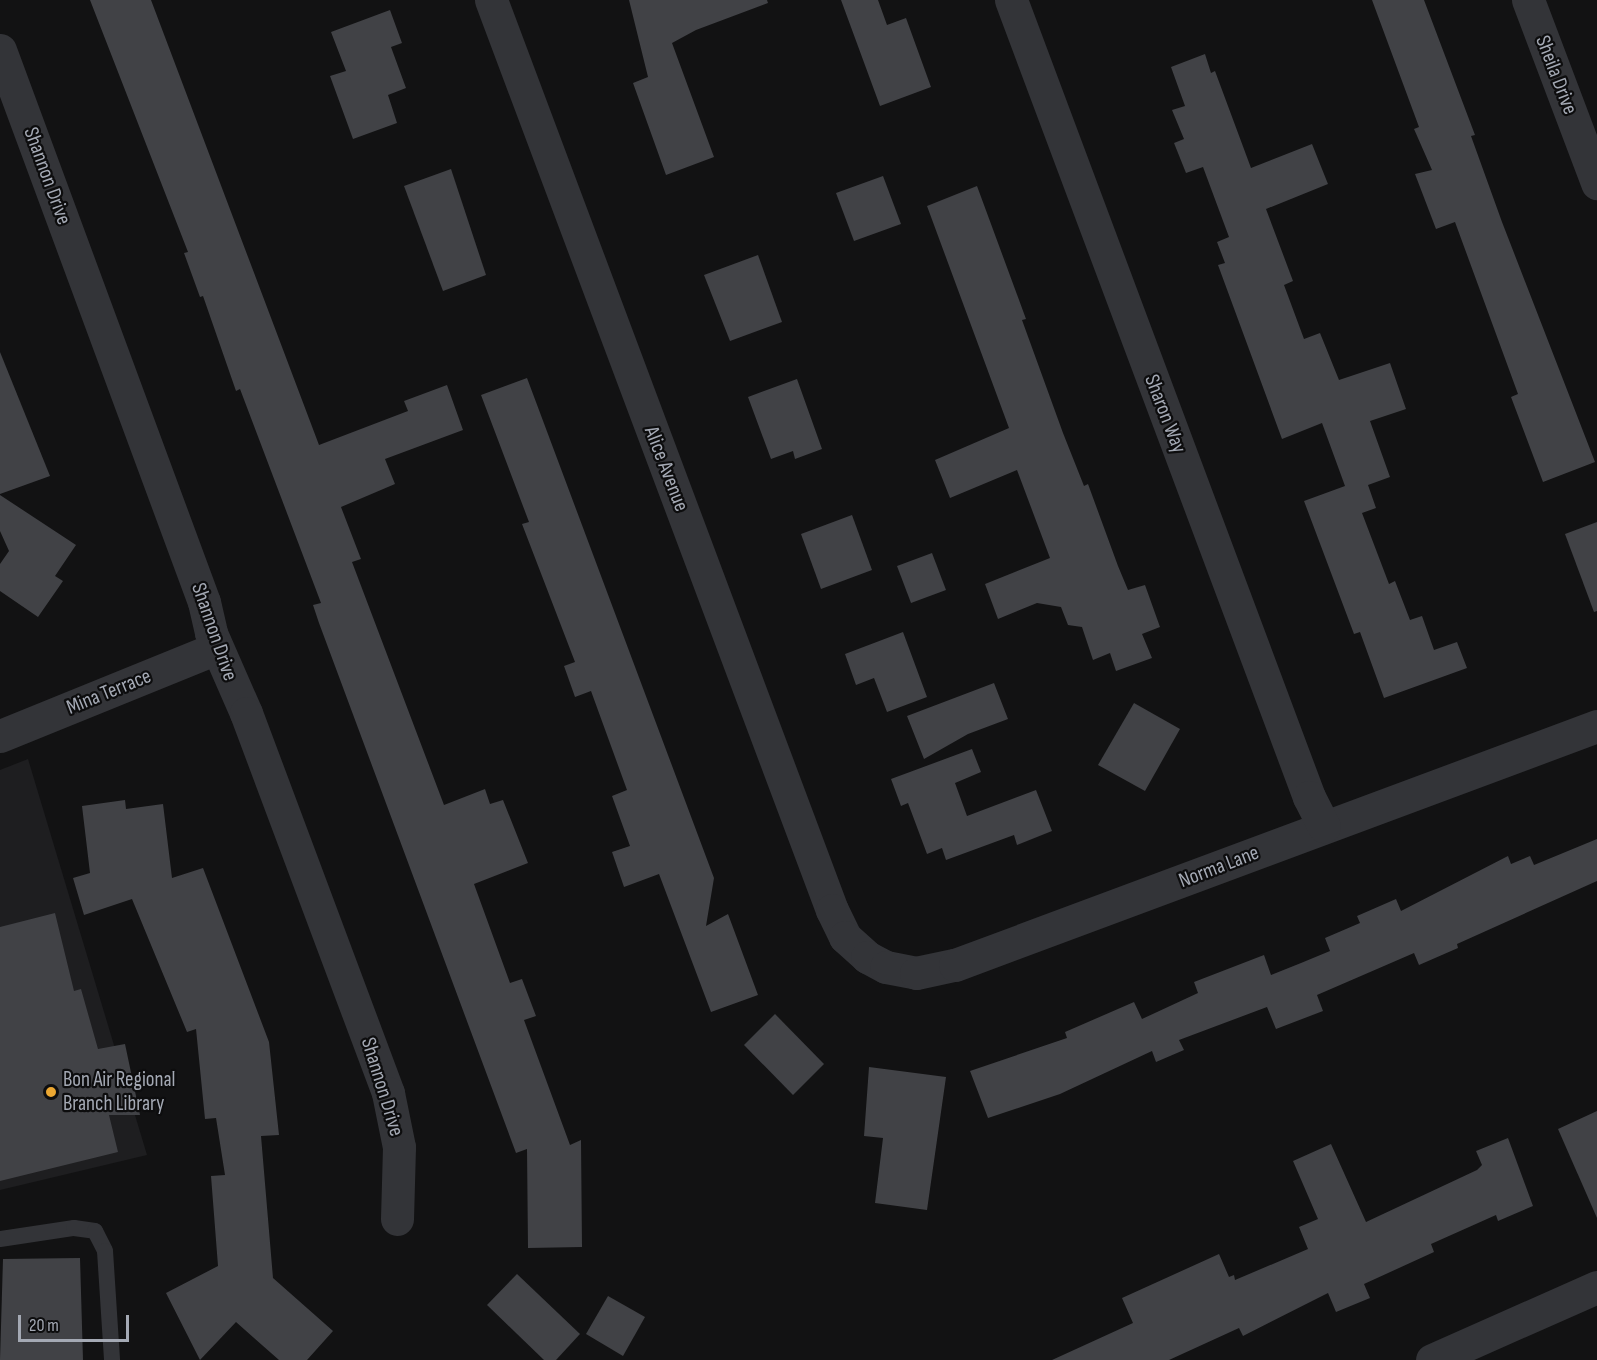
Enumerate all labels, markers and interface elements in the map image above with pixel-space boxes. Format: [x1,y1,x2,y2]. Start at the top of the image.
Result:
street label: Sheila Drive [1529,32,1583,118]
street label: Shannon Drive [18,124,76,228]
street label: Sharon Way [1139,371,1191,457]
street label: Alice Avenue [638,423,694,515]
street label: Shannon Drive [186,580,242,684]
street label: Mina Terrace [63,664,155,720]
street label: Norma Lane [1175,840,1263,894]
street label: Shannon Drive [355,1035,409,1139]
place label: Bon Air Regional Branch Library [63,1067,176,1117]
marker: Bon Air Regional Branch Library [44,1085,58,1099]
scale bar [21,1303,132,1341]
text: 20 m [29,1315,59,1336]

